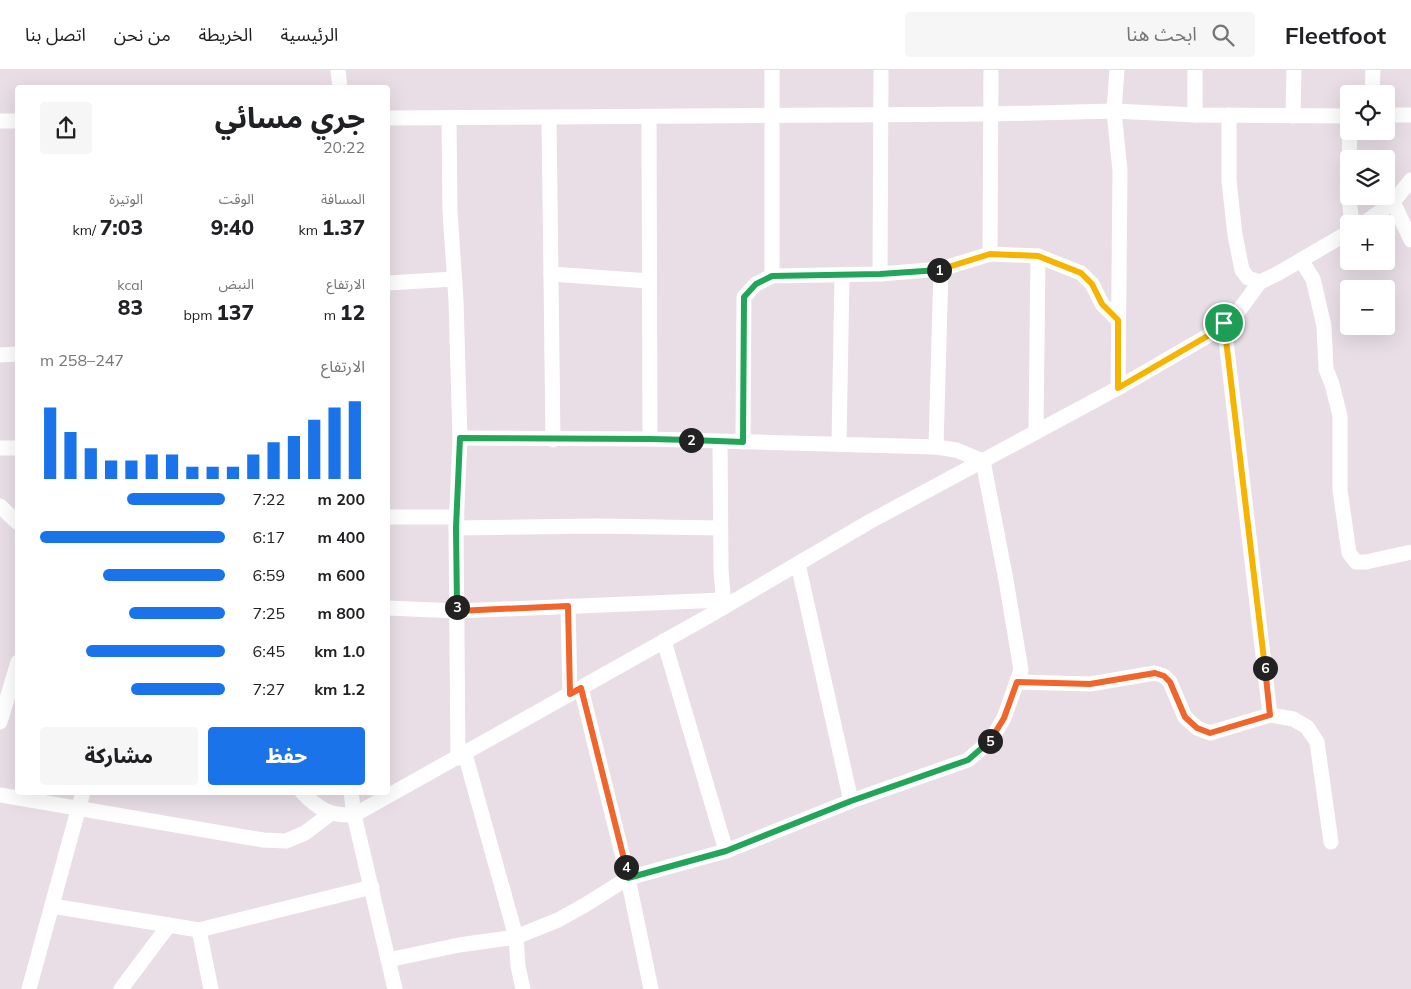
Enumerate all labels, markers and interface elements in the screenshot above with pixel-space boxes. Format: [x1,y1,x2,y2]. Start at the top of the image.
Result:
search box [905,12,1255,57]
text: Fleetfoot [1285,20,1386,50]
icon: search [1209,21,1237,49]
text: ابحث هنا [1126,22,1197,46]
text: اتصل بنا [25,23,86,46]
text: من نحن [114,23,171,46]
text: الخريطة [199,23,253,46]
text: الرئيسية [281,23,338,46]
map controls [1340,85,1395,335]
button: locate [1340,85,1395,140]
text: جري مسائي [215,100,365,135]
button: share [40,102,92,154]
text: 20:22 [323,137,365,157]
button: layers [1340,150,1395,205]
text: الوتيرة [109,190,143,208]
text: الوقت [219,190,254,208]
text: المسافة [321,190,365,208]
text: 7:03 [100,214,143,240]
text: 9:40 [211,214,254,240]
text: 1.37 [322,214,365,240]
button: + [1340,215,1395,270]
text: /km [73,221,100,239]
text: km [299,221,322,239]
pin: 1 [926,258,952,282]
text: 1 [935,261,944,279]
text: النبض [218,275,254,293]
text: الارتفاع [327,275,365,293]
text: kcal [117,276,143,294]
button: − [1340,280,1395,335]
text: 83 [118,294,143,320]
text: 137 [216,299,254,325]
text: 12 [340,299,365,325]
pin [1203,302,1245,344]
text: bpm [183,306,216,324]
text: m [324,306,340,324]
icon: arrive [1210,309,1238,337]
text: 247–258 m [40,350,124,370]
text: الارتفاع [321,356,365,376]
pin: 2 [678,428,704,452]
text: 2 [687,431,696,449]
text: 7:22 [253,489,285,509]
text: 200 m [317,489,365,509]
text: 6:17 [253,527,285,547]
text: 400 m [317,527,365,547]
text: 6:59 [253,565,285,585]
text: 600 m [317,565,365,585]
pin: 3 [444,594,470,620]
text: 3 [453,598,462,616]
text: 7:25 [253,603,285,623]
text: 800 m [317,603,365,623]
text: 6:45 [253,641,285,661]
text: 1.0 km [314,641,365,661]
pin: 6 [1252,656,1278,680]
text: 6 [1261,659,1270,677]
text: 7:27 [253,679,285,699]
text: 1.2 km [314,679,365,699]
button: مشاركة [40,727,198,785]
button: حفظ [208,727,365,785]
pin: 5 [978,728,1002,754]
text: 5 [986,732,995,750]
pin: 4 [614,854,638,880]
text: 4 [622,858,631,876]

